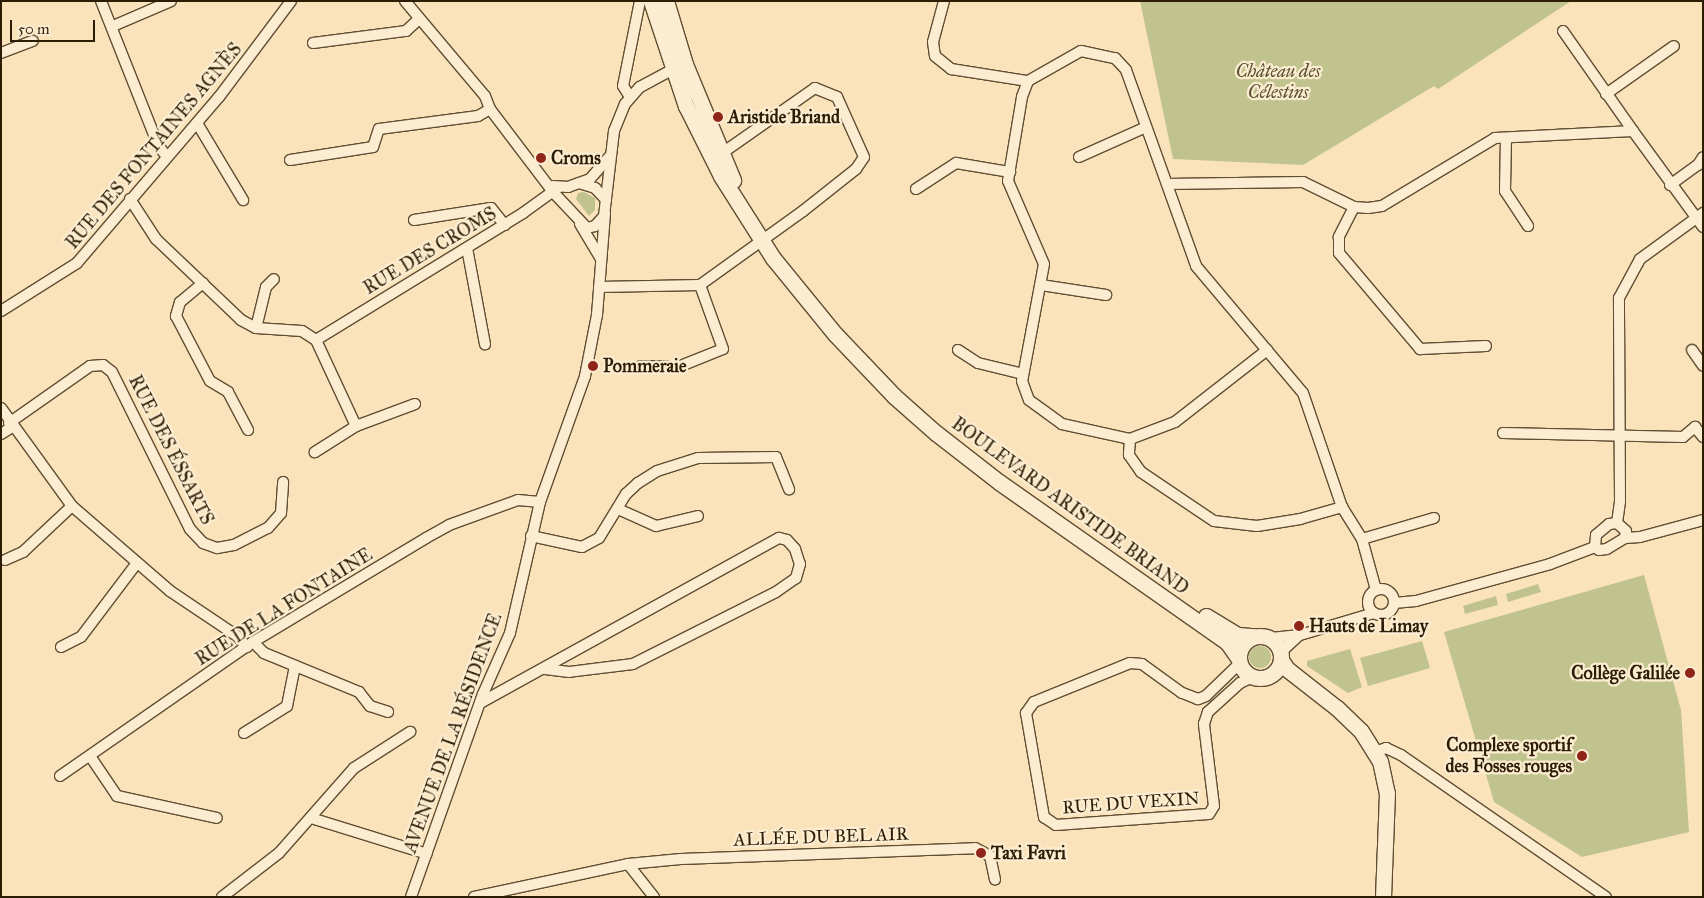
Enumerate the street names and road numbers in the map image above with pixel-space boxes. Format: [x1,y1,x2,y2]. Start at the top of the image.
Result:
street label: RUE DES FONTAINES AGNÈS [61,39,247,253]
street label: RUE DES CROMS [360,203,500,299]
street label: RUE DES ÉSSARTS [124,372,218,528]
street label: BOULEVARD ARISTIDE BRIAND [947,413,1193,599]
street label: RUE DE LA FONTAINE [192,544,376,670]
street label: AVENUE DE LA RÉSIDENCE [399,610,507,856]
street label: RUE DU VEXIN [1062,787,1200,819]
street label: ALLÉE DU BEL AIR [733,823,909,851]

